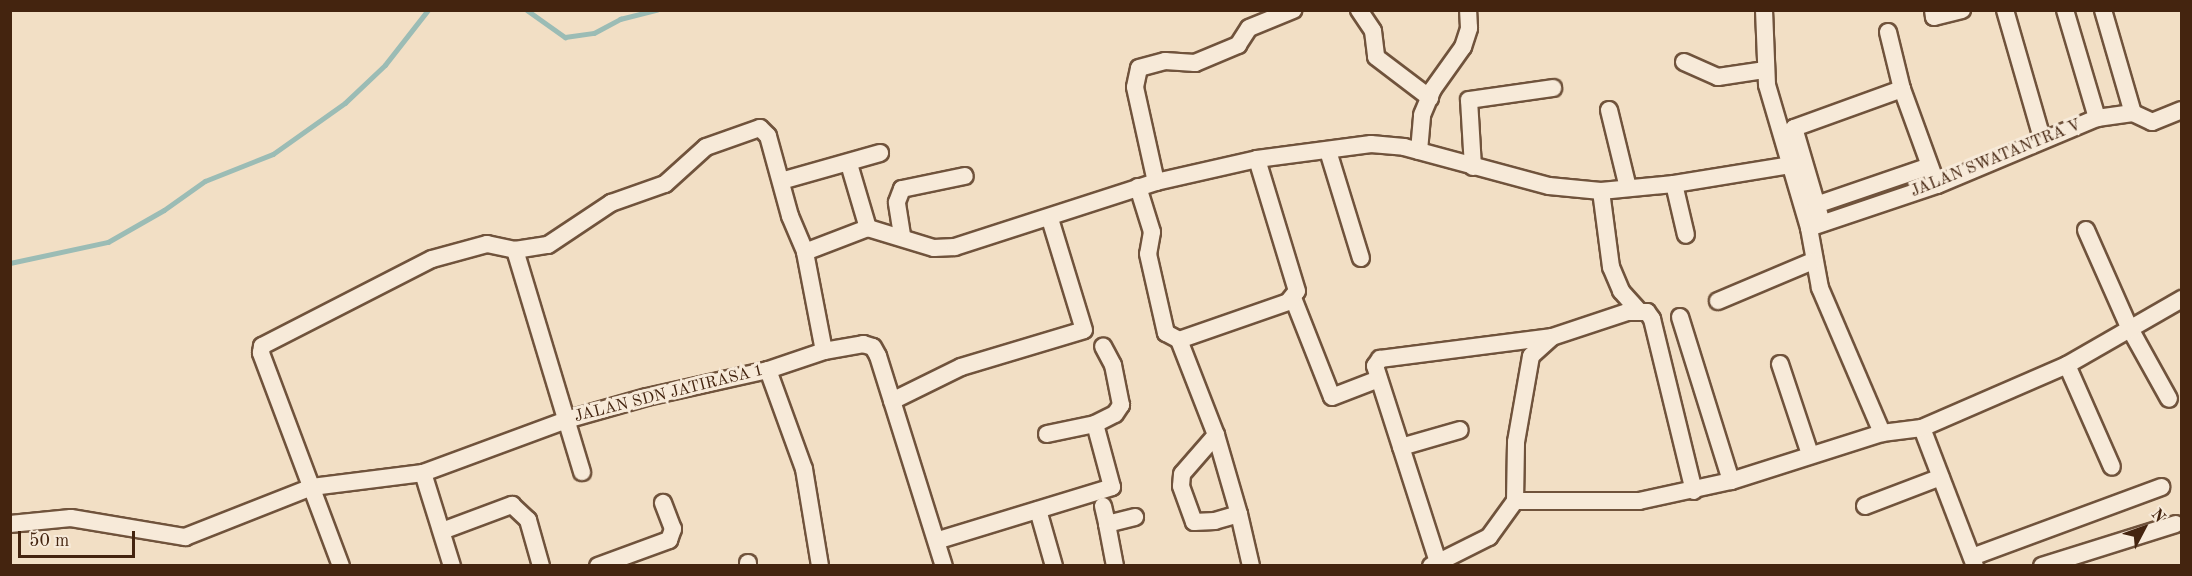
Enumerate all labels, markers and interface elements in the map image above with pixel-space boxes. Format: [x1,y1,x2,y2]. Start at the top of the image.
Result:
street label: JALAN SWATANTRA V [1908,116,2084,202]
street label: JALAN SDN JATIRASA 1 [572,361,766,427]
north arrow [2114,498,2174,558]
text: N [2148,506,2168,526]
scale bar [21,519,138,557]
text: 50 m [29,532,69,550]

